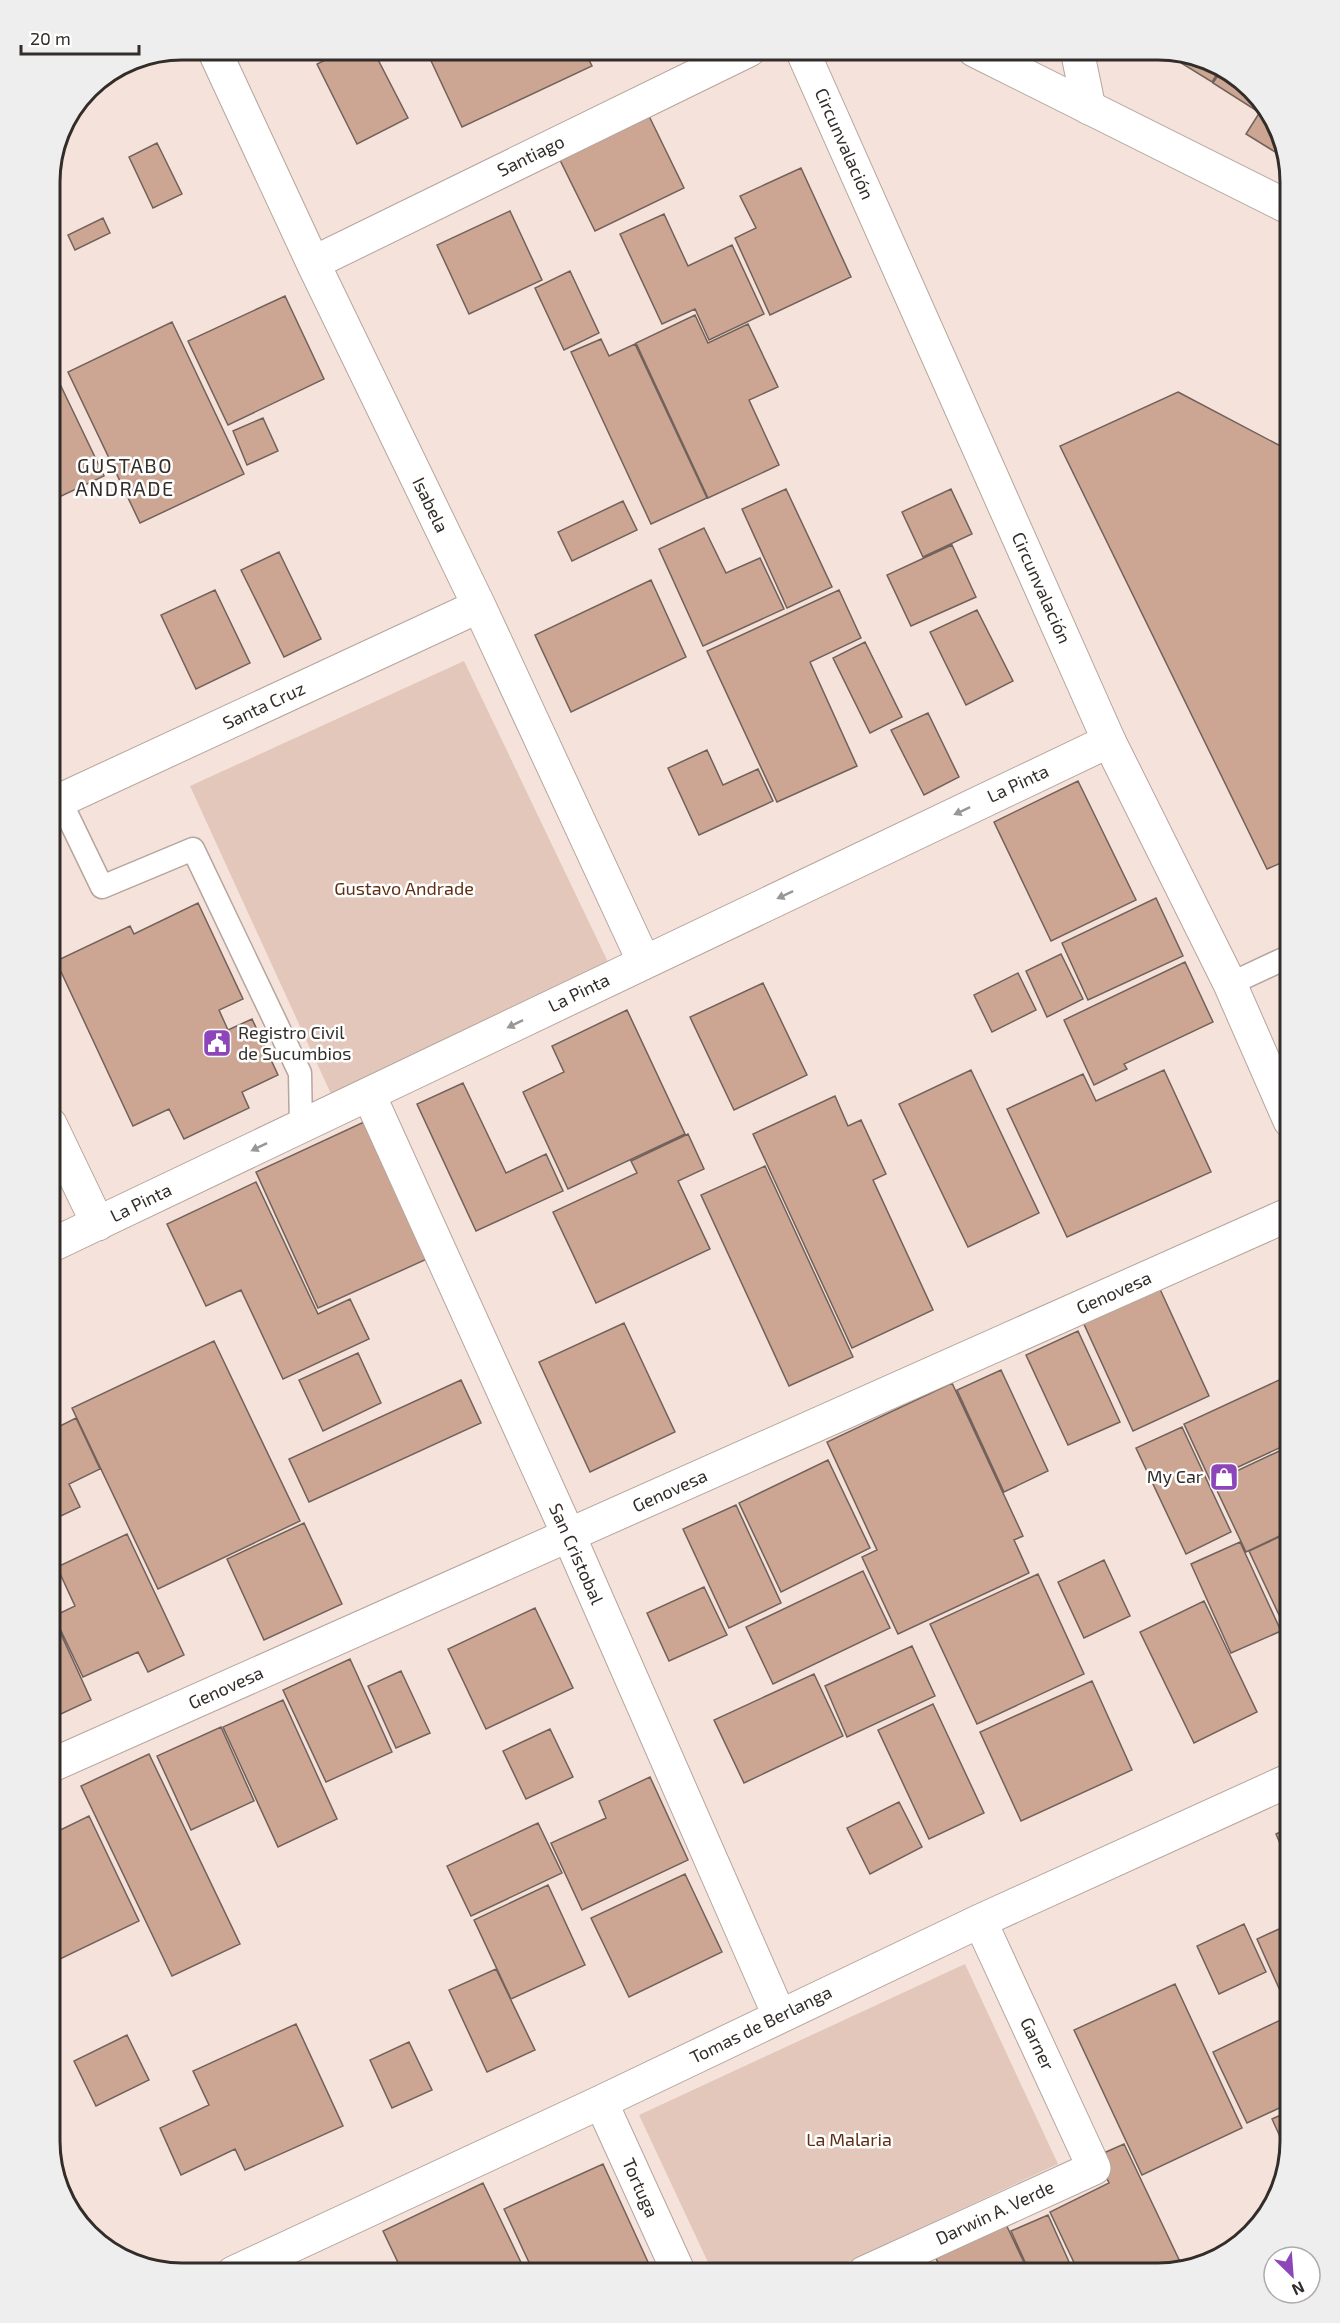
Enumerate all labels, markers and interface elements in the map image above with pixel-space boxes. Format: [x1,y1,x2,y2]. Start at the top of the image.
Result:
scale bar [21,18,140,56]
text: 20 m [30,27,71,49]
street label: Circunvalación [811,84,879,203]
street label: Santiago [493,129,568,181]
district label: GUSTABO ANDRADE [75,453,175,500]
street label: Isabela [408,473,454,536]
street label: Circunvalación [1008,528,1076,647]
street label: Santa Cruz [219,677,308,734]
street label: La Pinta [983,759,1052,807]
one-way arrow [953,807,970,816]
park label: Gustavo Andrade [334,877,474,899]
one-way arrow [777,890,794,899]
street label: La Pinta [544,968,613,1016]
one-way arrow [506,1020,523,1029]
place label: Registro Civil de Sucumbios [238,1021,351,1064]
public building icon: Registro Civil de Sucumbios [201,1027,233,1059]
one-way arrow [250,1143,267,1152]
street label: La Pinta [106,1178,175,1226]
street label: Genovesa [1073,1266,1154,1318]
shop icon: My Car [1208,1461,1240,1493]
street label: Genovesa [629,1464,710,1516]
place label: My Car [1147,1465,1203,1487]
street label: San Cristobal [545,1500,609,1608]
street label: Genovesa [185,1661,266,1713]
street label: Tomas de Berlanga [686,1980,835,2068]
street label: Garner [1016,2014,1060,2073]
park label: La Malaria [806,2128,892,2150]
street label: Tortuga [618,2154,664,2221]
street label: Darwin A. Verde [932,2175,1057,2249]
north arrow [1262,2245,1322,2305]
text: N [1289,2278,1308,2300]

